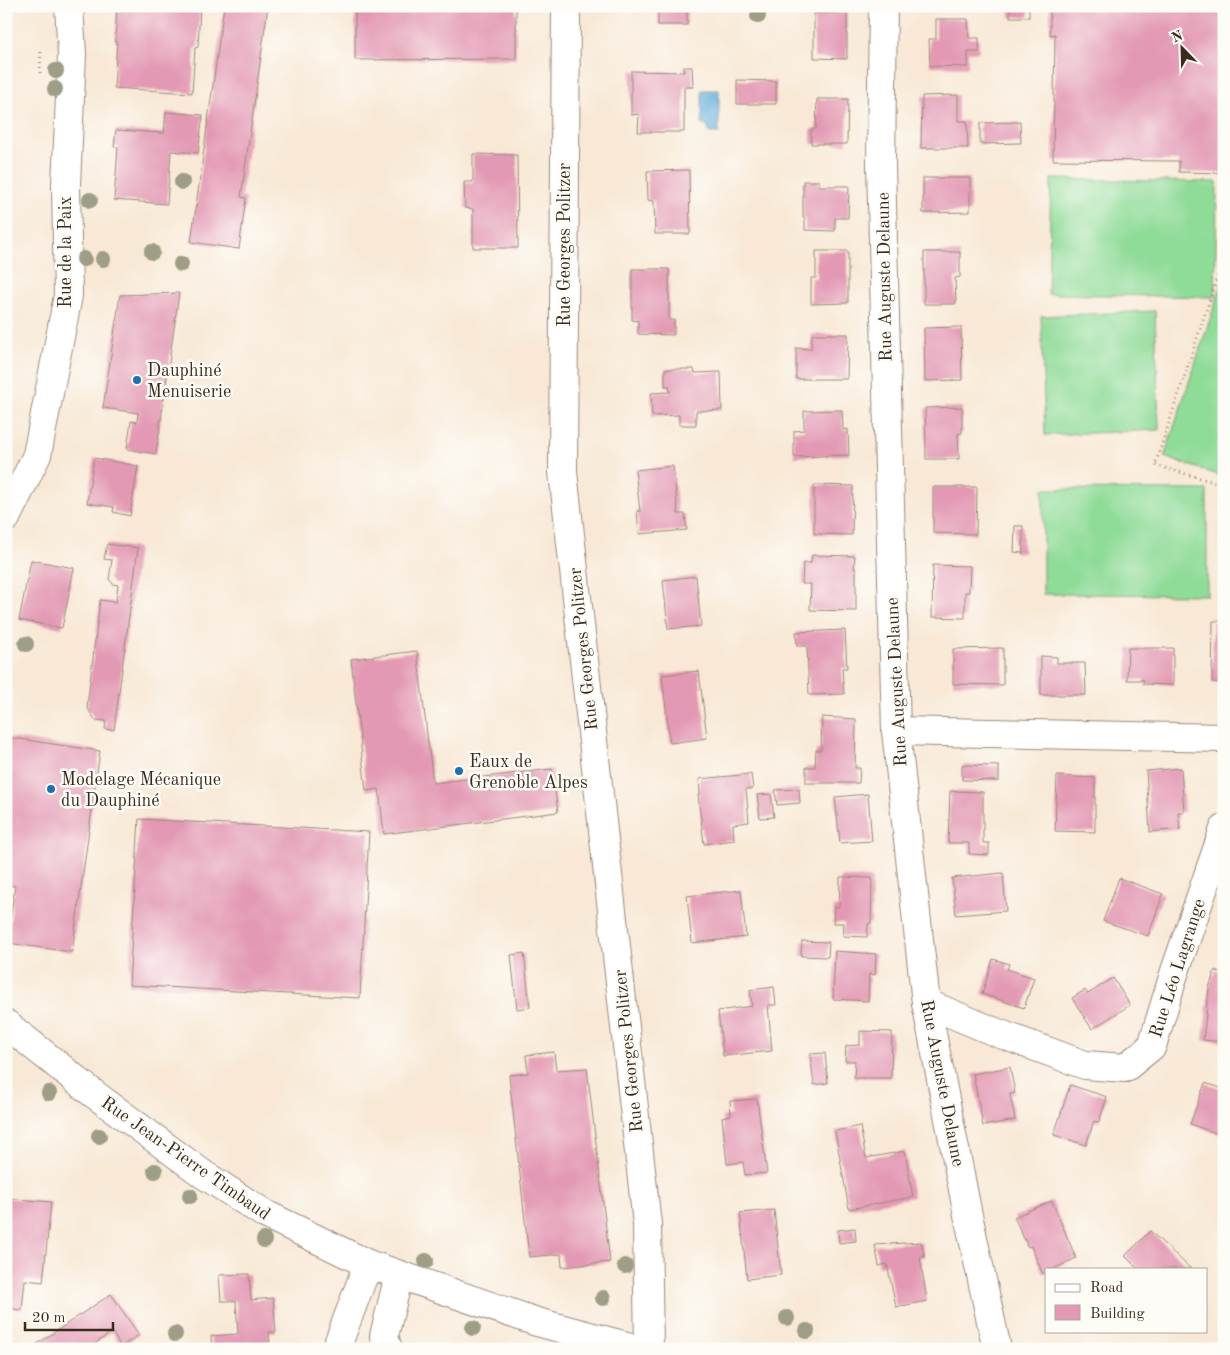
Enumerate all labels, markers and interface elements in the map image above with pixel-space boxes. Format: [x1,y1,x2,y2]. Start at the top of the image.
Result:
north arrow [1158,22,1208,72]
text: N [1170,28,1185,45]
street label: Rue Georges Politzer [556,162,574,327]
street label: Rue Auguste Delaune [875,192,895,362]
street label: Rue de la Paix [57,196,75,308]
place label: Dauphiné Menuiserie [147,362,231,401]
marker: Dauphiné Menuiserie [131,374,143,386]
street label: Rue Georges Politzer [566,566,602,731]
street label: Rue Auguste Delaune [884,597,910,767]
place label: Eaux de Grenoble Alpes [469,753,588,792]
marker: Eaux de Grenoble Alpes [453,765,465,777]
place label: Modelage Mécanique du Dauphiné [61,771,221,810]
marker: Modelage Mécanique du Dauphiné [45,783,57,795]
street label: Rue Léo Lagrange [1147,897,1209,1040]
street label: Rue Georges Politzer [611,968,647,1133]
street label: Rue Auguste Delaune [917,998,967,1168]
street label: Rue Jean-Pierre Timbaud [98,1094,273,1224]
legend [1045,1268,1208,1332]
text: Road [1090,1281,1124,1296]
scale bar [25,1300,112,1332]
text: Building [1090,1307,1145,1322]
text: 20 m [32,1311,66,1326]

